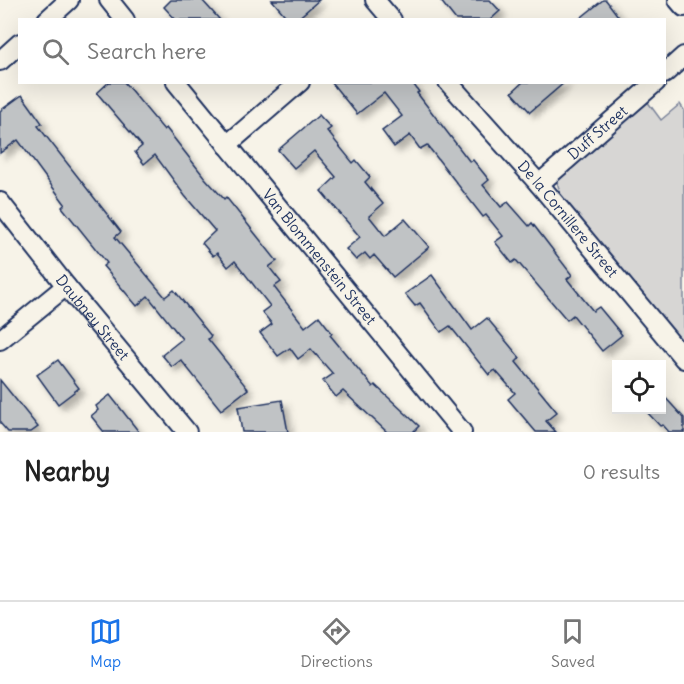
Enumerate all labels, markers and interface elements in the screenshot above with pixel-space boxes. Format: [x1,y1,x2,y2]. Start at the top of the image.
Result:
search box [18,18,666,84]
icon: search [39,35,72,68]
text: Search here [87,37,206,65]
street label: Duff Street [564,101,631,163]
street label: De la Cornillere Street [514,157,622,281]
street label: Van Blommenstein Street [258,185,380,328]
street label: Daubney Street [52,271,134,364]
map controls [612,360,666,414]
button: locate [612,360,666,414]
text: Nearby [24,455,110,488]
text: 0 results [583,459,660,484]
tab: Map [89,615,122,671]
tab: Directions [300,615,373,671]
tab: Saved [551,615,595,671]

